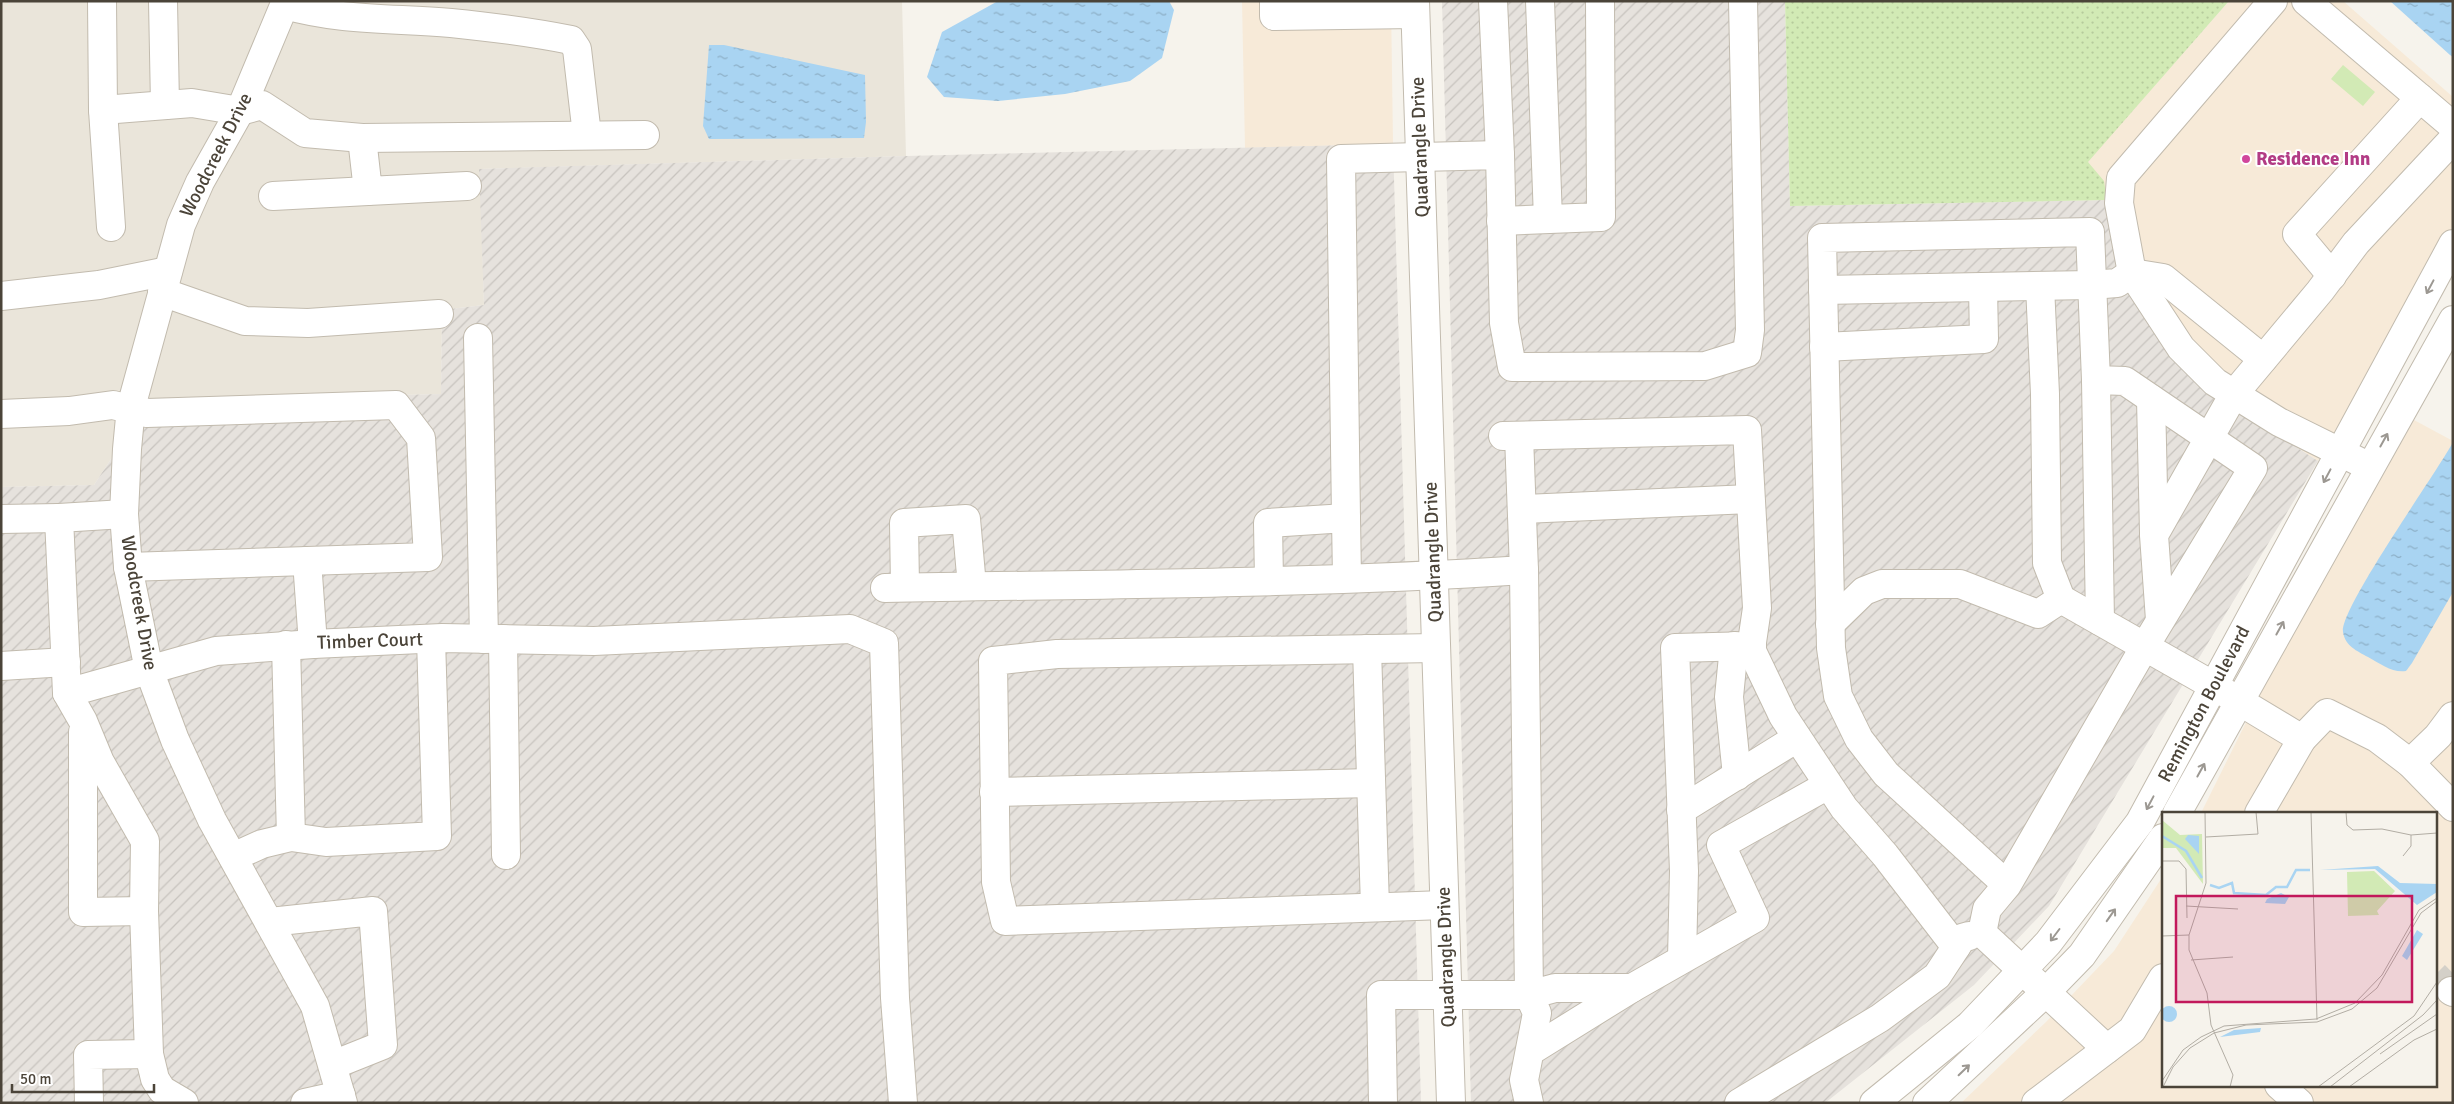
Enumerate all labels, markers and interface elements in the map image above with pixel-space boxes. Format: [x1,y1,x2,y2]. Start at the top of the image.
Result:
street label: Quadrangle Drive [1406,76,1434,218]
street label: Woodcreek Drive [174,89,258,221]
place label: Residence Inn [2256,147,2370,171]
marker: Residence Inn [2240,153,2252,165]
one-way arrow [2424,279,2434,293]
one-way arrow [2380,434,2390,448]
one-way arrow [2322,468,2332,482]
street label: Quadrangle Drive [1419,481,1447,623]
street label: Woodcreek Drive [115,534,163,672]
one-way arrow [2275,621,2285,636]
street label: Remington Boulevard [2153,622,2255,786]
street label: Timber Court [317,627,424,655]
one-way arrow [2196,763,2206,778]
one-way arrow [2145,796,2155,811]
inset map [2162,812,2436,1086]
street label: Quadrangle Drive [1432,886,1460,1028]
one-way arrow [2106,908,2116,922]
one-way arrow [2050,928,2060,942]
scale bar [12,1062,155,1094]
one-way arrow [1957,1065,1969,1077]
text: 50 m [20,1070,51,1088]

